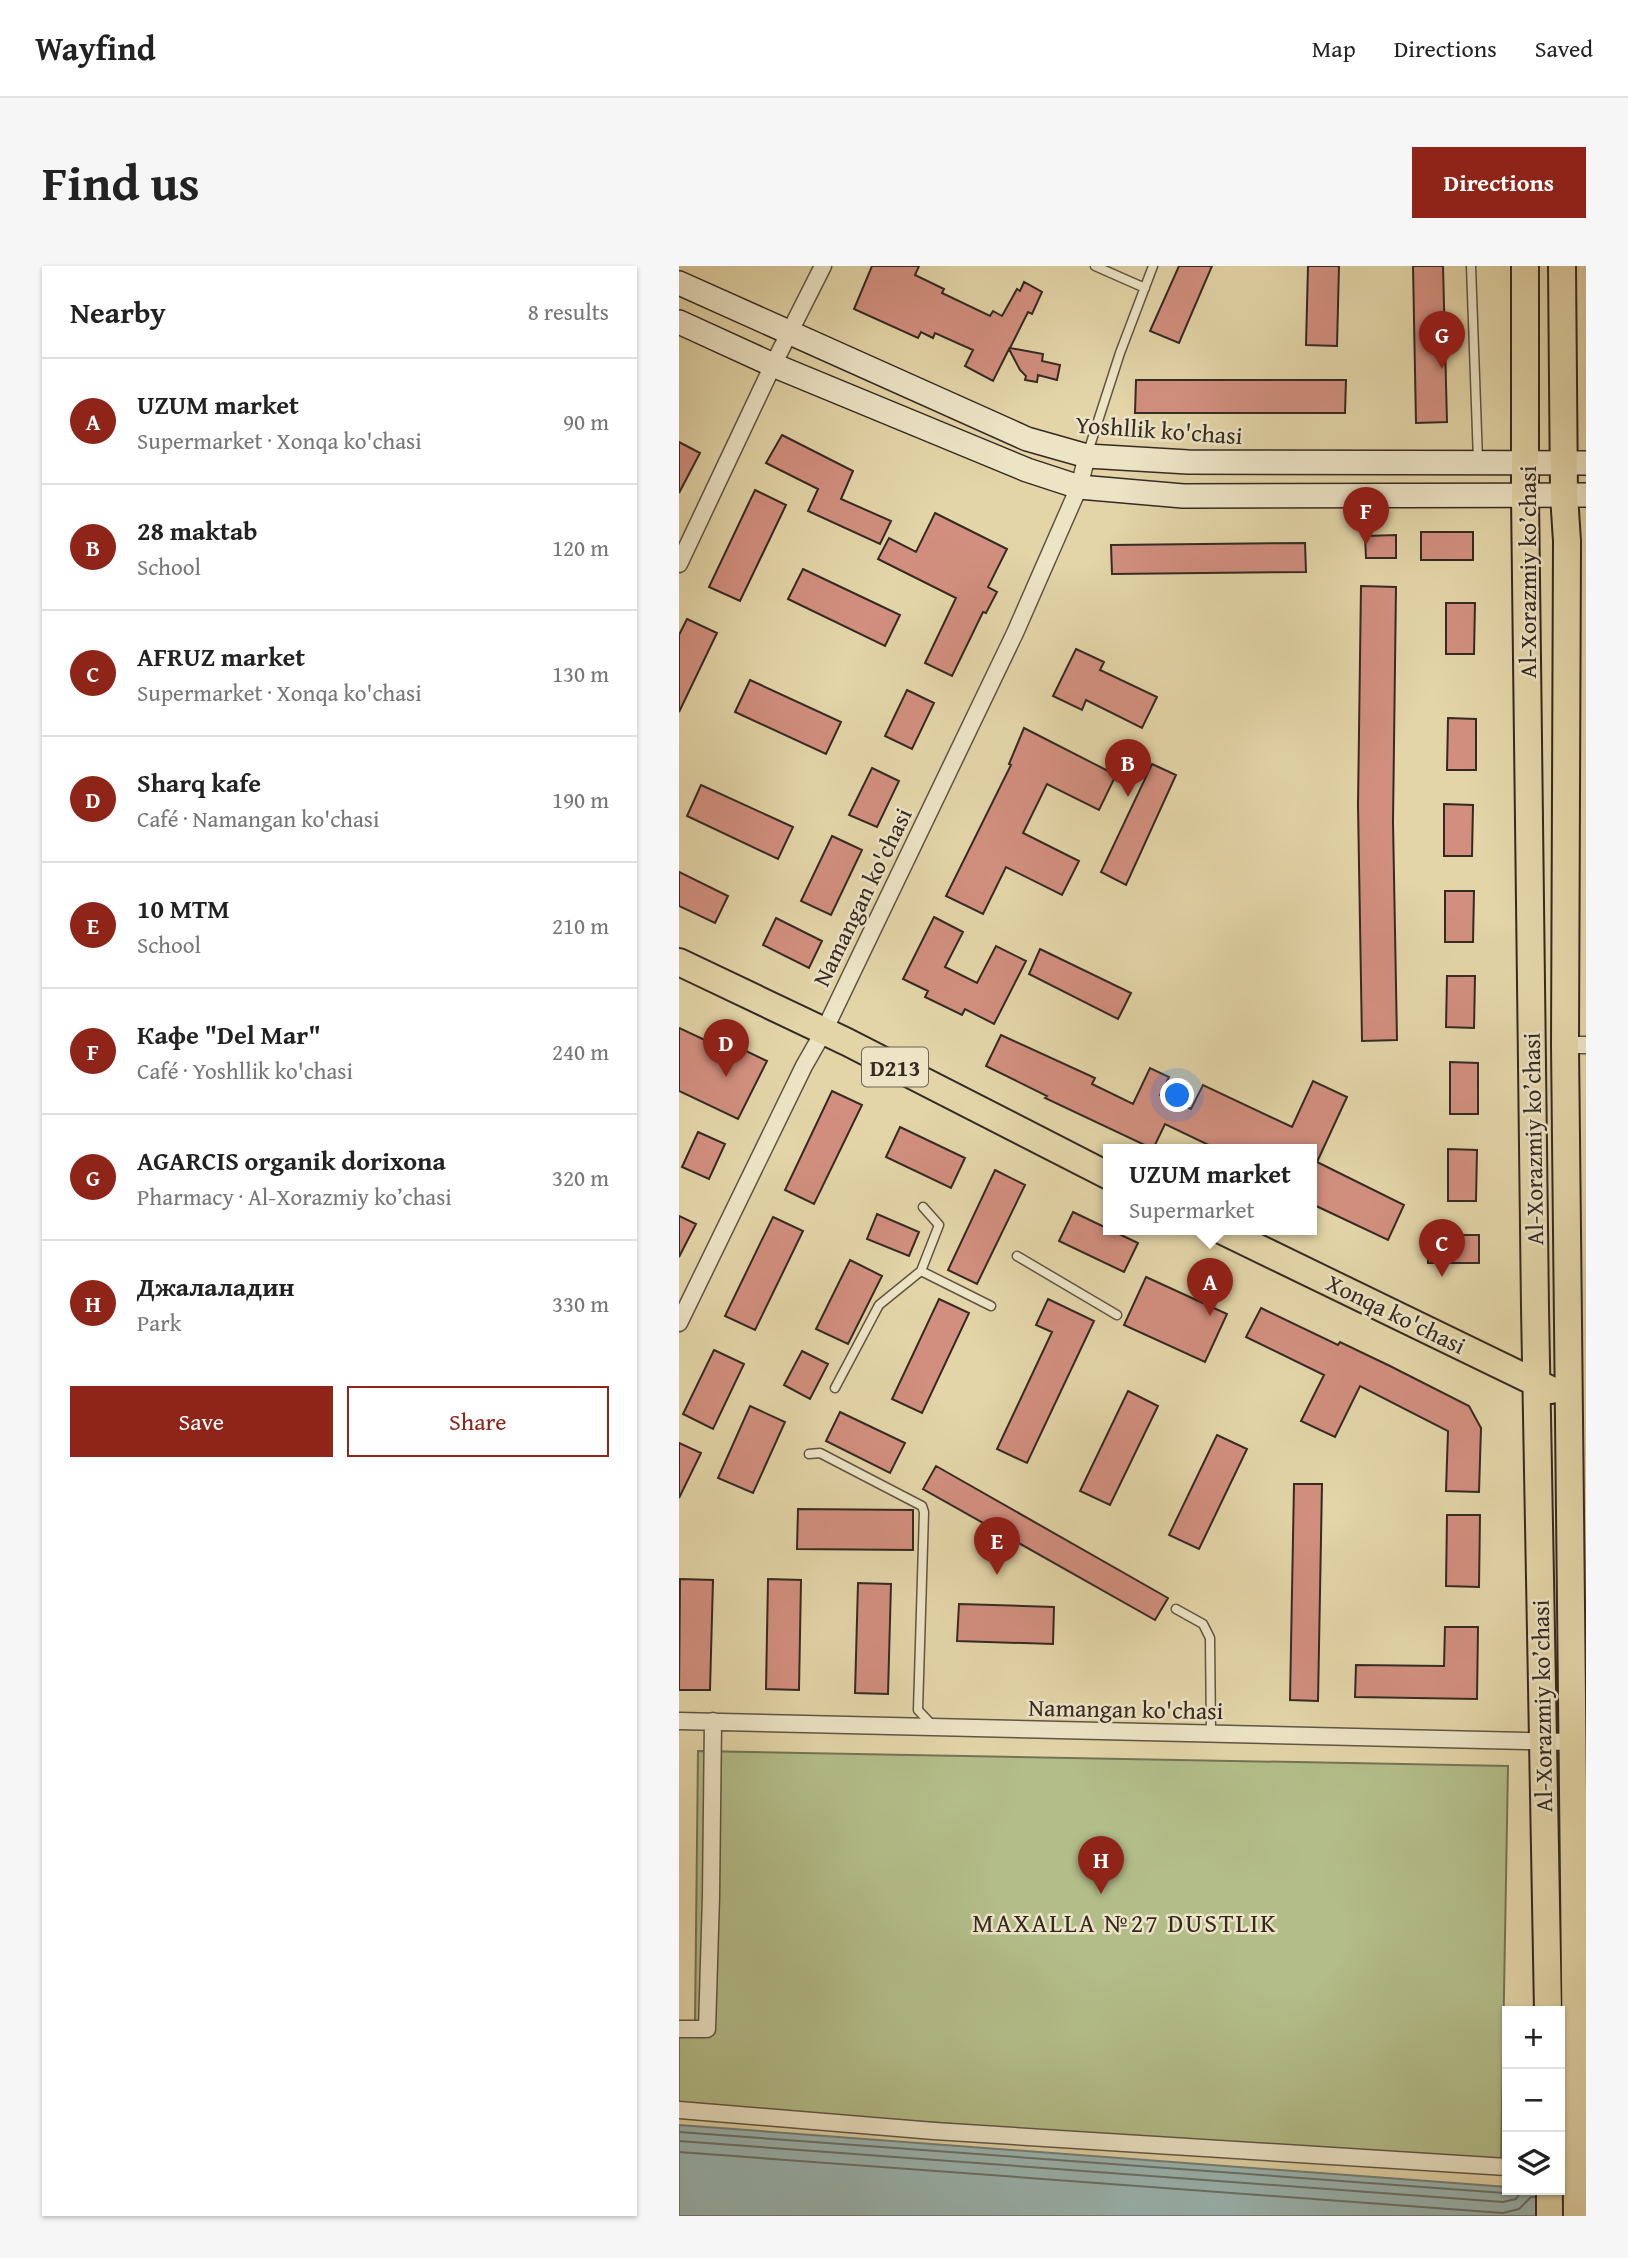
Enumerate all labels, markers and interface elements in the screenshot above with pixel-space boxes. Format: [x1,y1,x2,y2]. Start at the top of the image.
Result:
text: Wayfind [35,24,156,72]
text: Map [1312,31,1356,66]
text: Directions [1394,31,1497,66]
text: Saved [1535,31,1593,66]
text: Find us [42,146,200,218]
button: Directions [1412,147,1586,218]
text: Nearby [70,290,166,334]
text: 8 results [528,295,609,328]
pin: G [1419,311,1465,369]
text: UZUM market [137,385,299,424]
text: A [86,405,100,438]
text: 90 m [563,405,609,438]
street label: Yoshllik ko'chasi [1074,407,1244,453]
text: Supermarket · Xonqa ko'chasi [137,424,422,457]
street label: Al-Xorazmiy ko’chasi [1510,465,1545,678]
pin: F [1343,487,1389,545]
text: 28 maktab [137,511,257,550]
text: B [86,531,100,564]
text: 120 m [552,531,609,564]
text: School [137,550,201,583]
text: AFRUZ market [137,637,305,676]
text: C [86,657,100,690]
text: 130 m [552,657,609,690]
text: Supermarket · Xonqa ko'chasi [137,676,422,709]
pin: B [1105,739,1151,797]
text: Sharq kafe [137,763,261,802]
text: D [86,783,100,816]
text: 190 m [552,783,609,816]
street label: Namangan ko'chasi [804,801,921,992]
text: Café · Namangan ko'chasi [137,802,379,835]
text: 10 MTM [137,889,230,928]
text: E [87,909,99,942]
text: 210 m [552,909,609,942]
text: School [137,928,201,961]
text: Кафе "Del Mar" [137,1015,321,1054]
pin: D [703,1019,749,1077]
street label: Al-Xorazmiy ko’chasi [1514,1032,1552,1246]
text: F [87,1035,99,1068]
text: 240 m [552,1035,609,1068]
road number: D213 [862,1048,928,1086]
text: Café · Yoshllik ko'chasi [137,1054,353,1087]
your location [1160,1078,1194,1112]
text: AGARCIS organik dorixona [137,1141,446,1180]
popup [1103,1144,1317,1235]
text: UZUM market [1129,1154,1291,1193]
text: G [86,1161,100,1194]
text: 320 m [552,1161,609,1194]
text: Pharmacy · Al-Xorazmiy ko’chasi [137,1180,452,1213]
text: Supermarket [1129,1193,1255,1226]
pin: C [1419,1219,1465,1277]
pin: A [1187,1258,1233,1316]
street label: Xonqa ko'chasi [1320,1265,1472,1363]
text: Джалаладин [137,1267,294,1306]
text: H [85,1287,101,1320]
text: 330 m [552,1287,609,1320]
text: Park [137,1306,181,1339]
button: Save [70,1386,333,1457]
button: Share [347,1386,609,1457]
pin: E [974,1517,1020,1575]
street label: Al-Xorazmiy ko’chasi [1523,1599,1561,1813]
street label: Namangan ko'chasi [1028,1690,1224,1728]
pin: H [1078,1836,1124,1894]
district label: MAXALLA №27 DUSTLIK [972,1903,1278,1942]
map controls [1502,2006,1565,2195]
button: + [1502,2006,1565,2069]
button: − [1502,2069,1565,2132]
button: layers [1502,2132,1565,2195]

